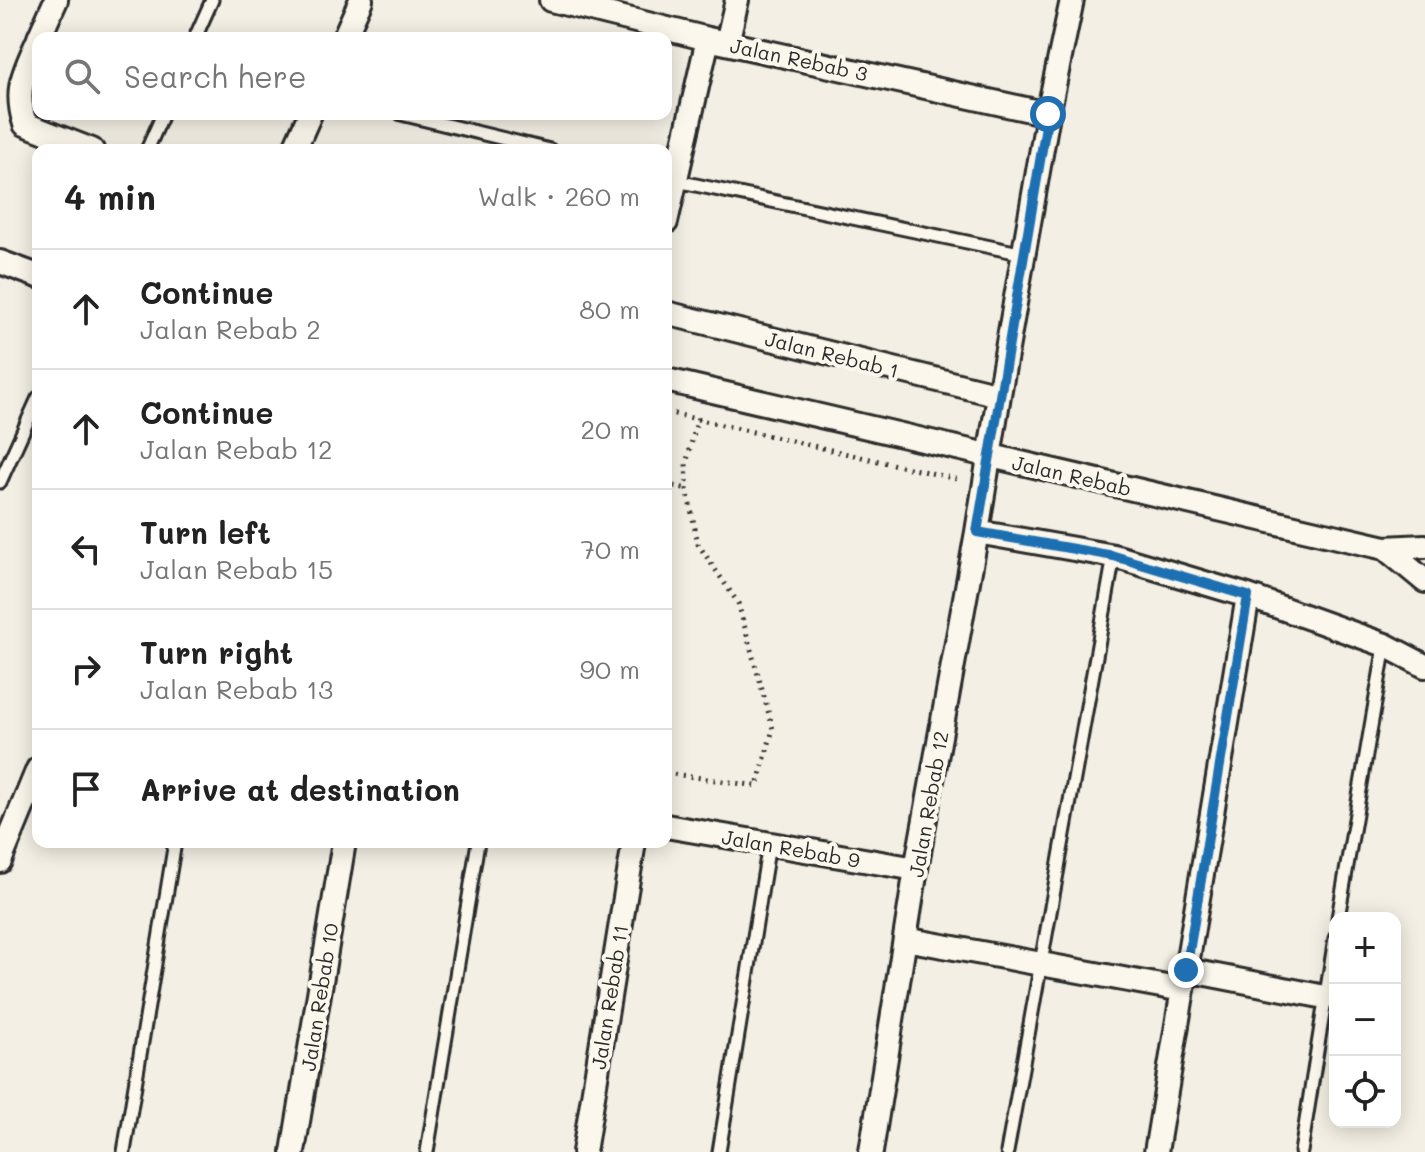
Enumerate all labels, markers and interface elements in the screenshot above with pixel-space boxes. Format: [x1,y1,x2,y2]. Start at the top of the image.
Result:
search box [32,32,672,120]
street label: Jalan Rebab 3 [728,32,870,86]
icon: search [60,54,104,98]
text: Search here [124,56,307,96]
route start [1030,96,1066,132]
text: 4 min [64,174,156,219]
text: Walk · 260 m [477,179,640,213]
text: Continue [140,272,273,312]
icon: ahead [64,287,108,331]
text: 80 m [579,292,640,326]
text: Jalan Rebab 2 [140,312,321,346]
street label: Jalan Rebab 1 [762,325,902,383]
text: Continue [140,392,273,432]
icon: ahead [64,407,108,451]
text: 20 m [580,412,640,446]
text: Jalan Rebab 12 [140,432,332,466]
street label: Jalan Rebab [1010,449,1134,501]
text: Turn left [140,512,271,552]
icon: left [64,527,108,571]
text: 70 m [580,532,640,566]
text: Jalan Rebab 15 [140,552,333,586]
text: Turn right [140,632,293,672]
icon: right [64,647,108,691]
text: 90 m [580,652,640,686]
text: Jalan Rebab 13 [140,672,333,706]
street label: Jalan Rebab 12 [902,729,954,879]
icon: arrive [64,767,108,811]
text: Arrive at destination [140,769,460,809]
street label: Jalan Rebab 9 [720,823,862,873]
map controls [1329,912,1401,1128]
button: + [1329,912,1401,984]
street label: Jalan Rebab 10 [294,921,344,1073]
street label: Jalan Rebab 11 [585,923,633,1071]
route end [1168,952,1204,988]
button: − [1329,984,1401,1056]
button: locate [1329,1056,1401,1128]

